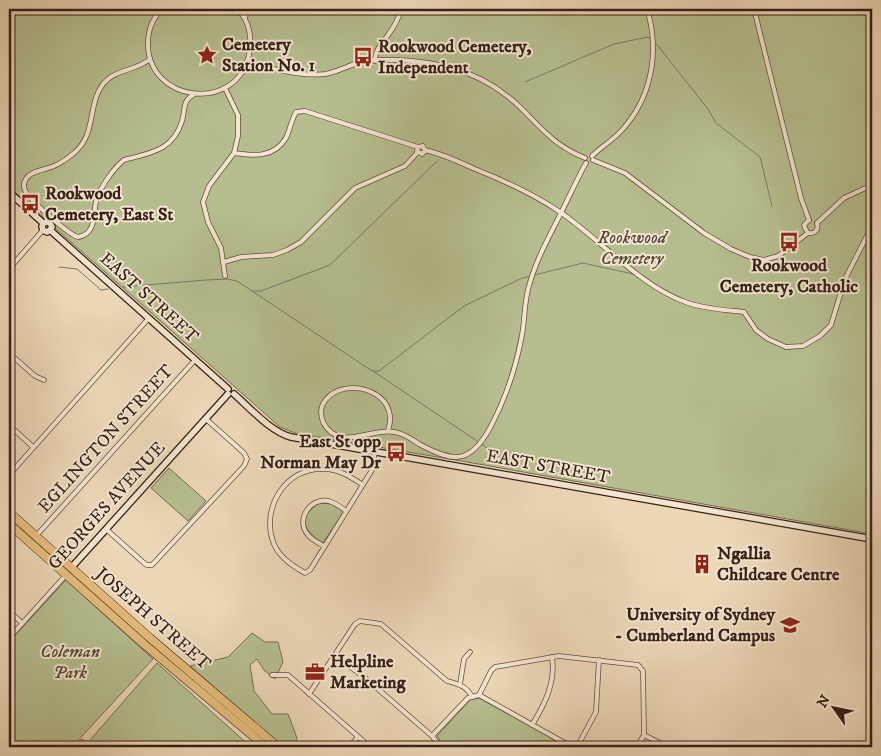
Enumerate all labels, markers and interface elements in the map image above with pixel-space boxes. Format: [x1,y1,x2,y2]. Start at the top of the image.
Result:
place label: Cemetery Station No. 1 [222,34,316,77]
place label: Rookwood Cemetery, Independent [378,36,531,79]
place icon: Cemetery Station No. 1 [196,44,218,66]
bus stop icon: Rookwood Cemetery, Independent [352,46,374,68]
place label: Rookwood Cemetery, East St [45,183,173,226]
bus stop icon: Rookwood Cemetery, East St [19,193,41,215]
park label: Rookwood Cemetery [597,227,669,270]
bus stop icon: Rookwood Cemetery, Catholic [778,231,800,253]
street label: EAST STREET [95,248,203,348]
place label: Rookwood Cemetery, Catholic [720,255,858,298]
street label: EGLINGTON STREET [34,360,179,518]
place label: East St opp Norman May Dr [260,431,381,474]
street label: GEORGES AVENUE [44,437,171,575]
bus stop icon: East St opp Norman May Dr [385,441,407,463]
street label: EAST STREET [484,445,612,489]
place label: Ngallia Childcare Centre [717,543,840,586]
building icon: Ngallia Childcare Centre [691,553,713,575]
street label: JOSEPH STREET [89,562,215,675]
place label: University of Sydney - Cumberland Campus [615,604,775,647]
school or university icon: University of Sydney - Cumberland Campus [779,614,801,636]
park label: Coleman Park [40,641,100,684]
place label: Helpline Marketing [330,651,407,694]
office icon: Helpline Marketing [304,661,326,683]
north arrow [808,684,858,734]
text: N [813,691,835,711]

